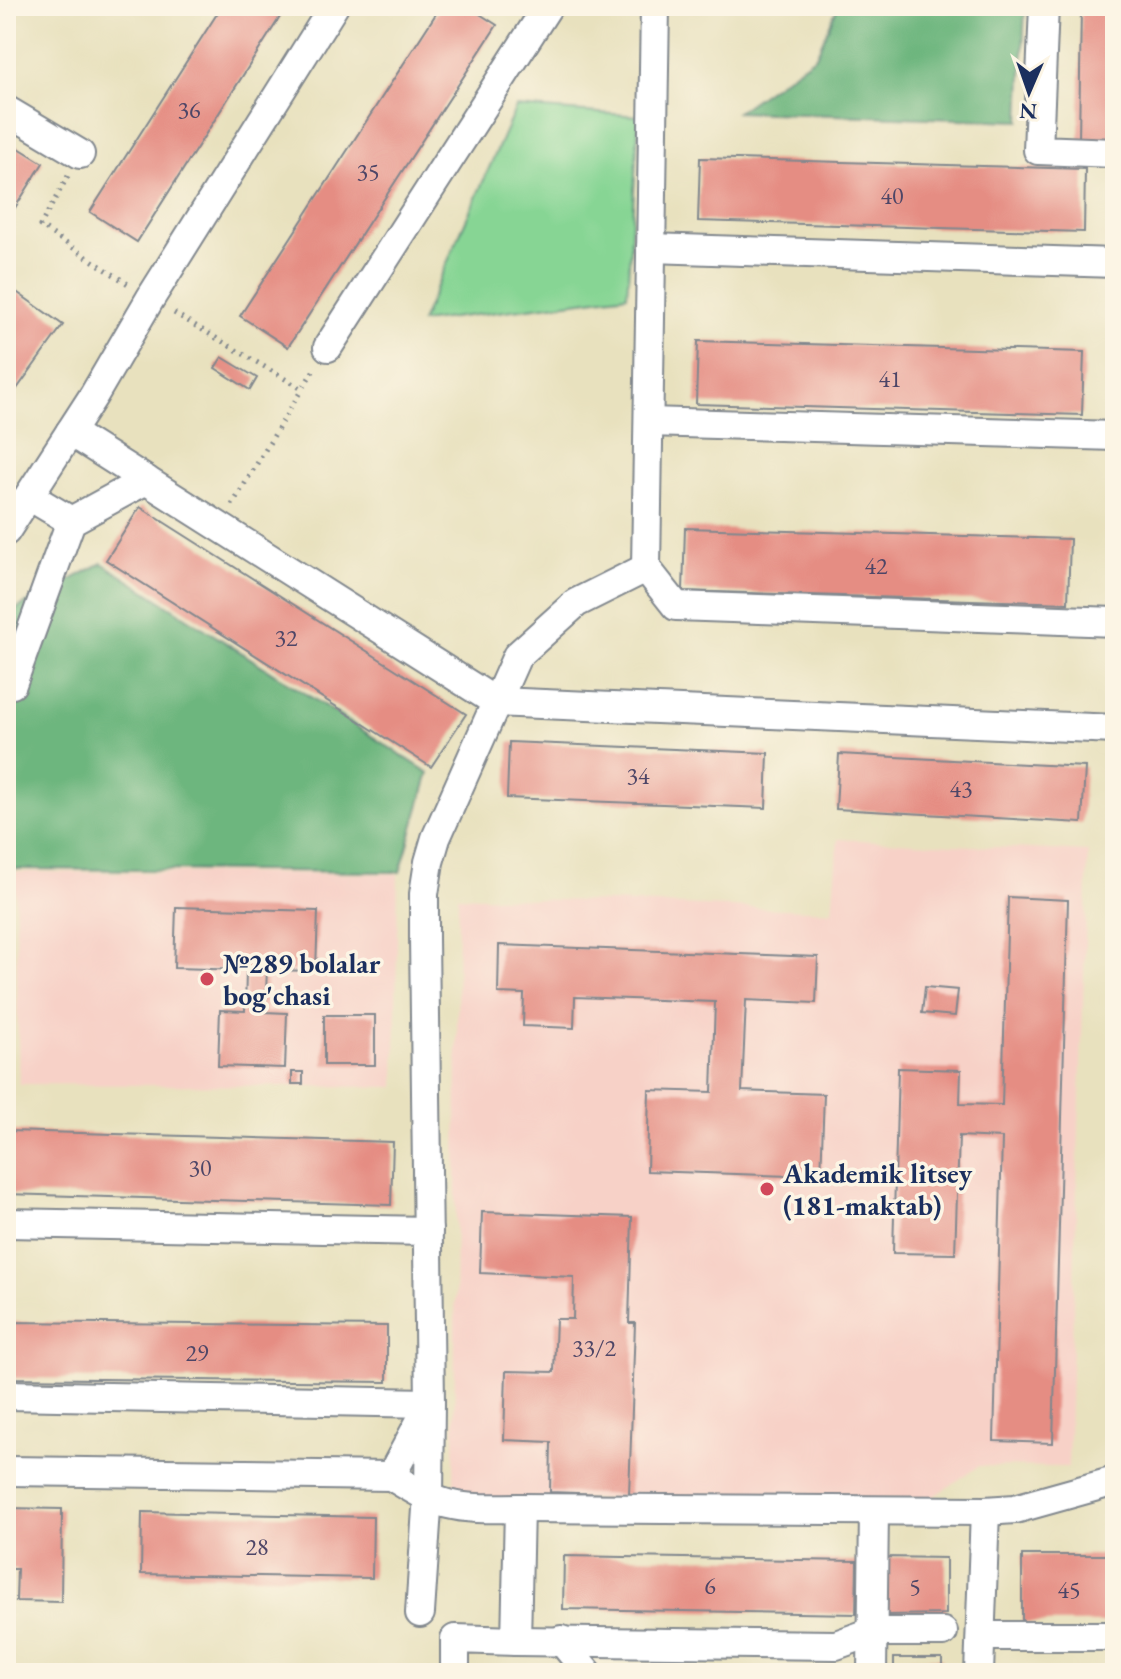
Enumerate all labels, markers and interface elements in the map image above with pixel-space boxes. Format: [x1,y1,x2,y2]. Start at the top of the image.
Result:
north arrow [989,52,1069,132]
house number: 36 [177,94,201,125]
text: N [1019,97,1038,126]
house number: 35 [356,156,380,187]
house number: 40 [880,180,904,211]
house number: 41 [878,363,902,394]
house number: 42 [864,550,888,581]
house number: 32 [274,622,298,653]
house number: 34 [626,760,650,791]
house number: 43 [949,773,973,804]
place label: №289 bolalar bog'chasi [223,945,381,1013]
marker: №289 bolalar bog'chasi [198,970,216,988]
house number: 30 [188,1152,212,1183]
place label: Akademik litsey (181-maktab) [782,1155,973,1223]
marker: Akademik litsey (181-maktab) [758,1180,776,1198]
house number: 33/2 [572,1332,617,1363]
house number: 29 [185,1337,209,1368]
house number: 28 [245,1531,269,1562]
house number: 6 [704,1570,716,1601]
house number: 5 [909,1571,921,1602]
house number: 45 [1057,1574,1081,1605]

